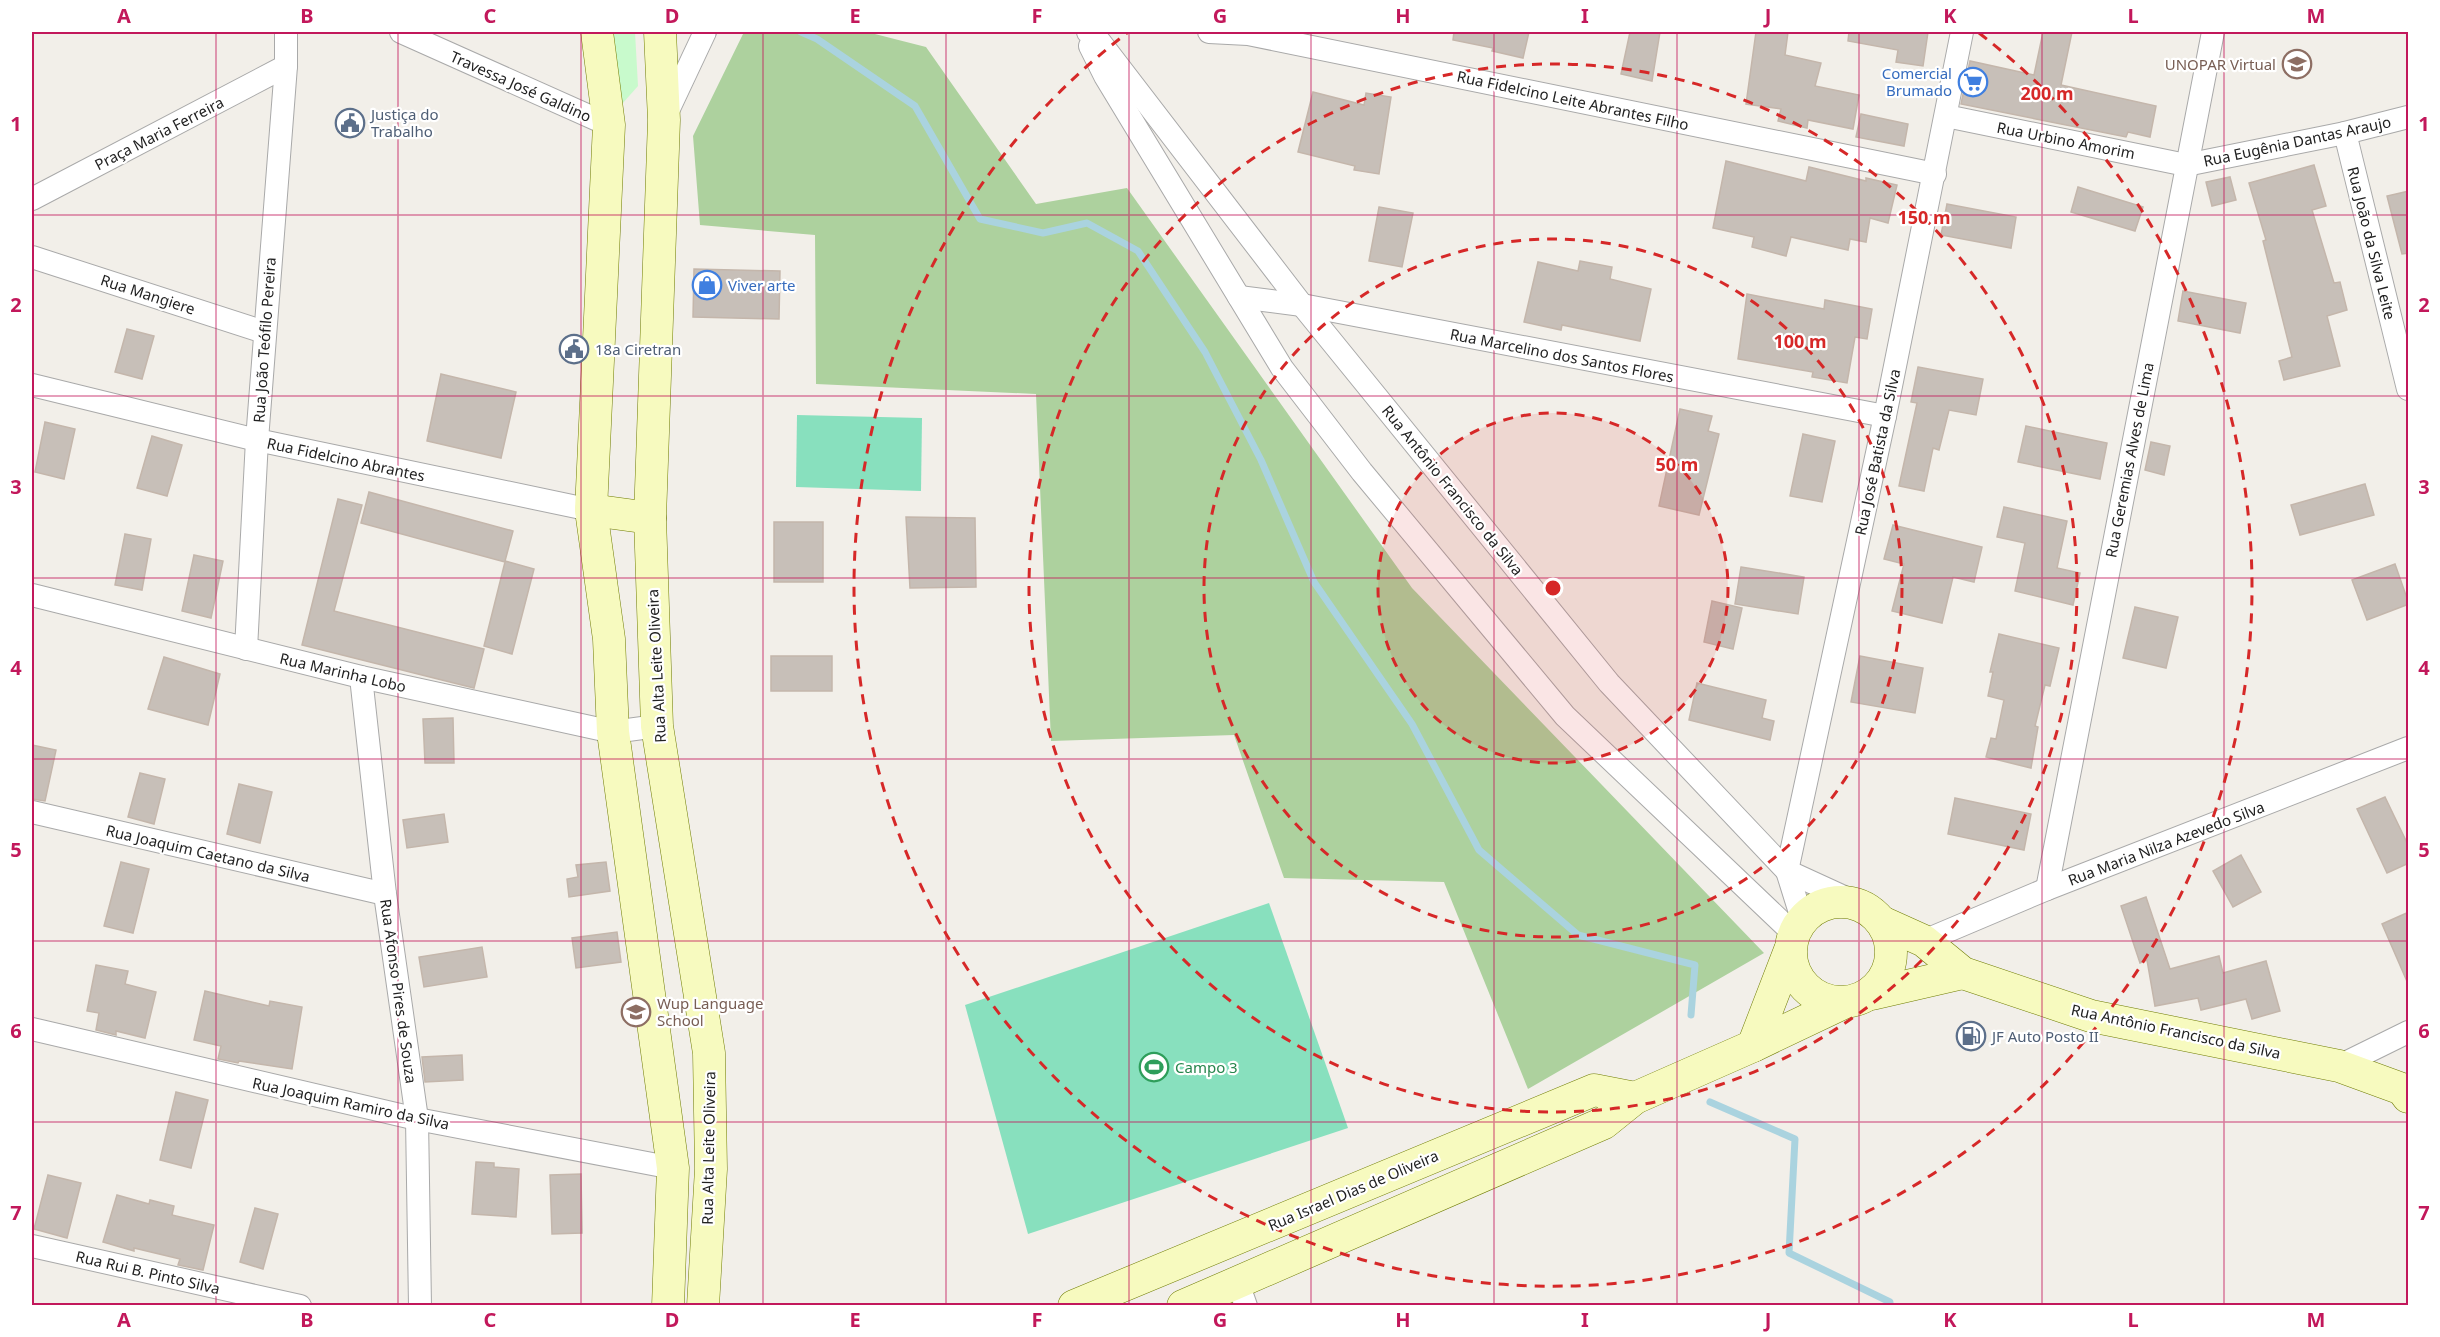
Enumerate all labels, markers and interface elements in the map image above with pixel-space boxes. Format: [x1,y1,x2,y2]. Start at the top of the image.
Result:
text: A [117,2,131,29]
text: B [300,2,314,29]
text: C [484,2,497,29]
text: D [665,2,679,29]
text: E [849,2,861,29]
text: F [1032,2,1042,29]
text: G [1213,2,1227,29]
text: H [1395,2,1411,29]
text: I [1581,2,1589,29]
text: J [1763,2,1771,29]
text: K [1943,2,1957,29]
text: L [2127,2,2139,29]
text: M [2307,2,2325,29]
street label: Travessa José Galdino [447,46,595,126]
school or university icon: UNOPAR Virtual [2281,48,2313,80]
place label: UNOPAR Virtual [2165,54,2276,74]
place label: Comercial Brumado [1882,63,1952,100]
street label: Rua Fidelcino Leite Abrantes Filho [1455,66,1691,134]
supermarket icon: Comercial Brumado [1957,66,1989,98]
text: 200 m [2020,81,2074,105]
street label: Praça Maria Ferreira [91,92,227,174]
place label: Justiça do Trabalho [369,104,439,141]
public building icon: Justiça do Trabalho [334,107,366,139]
text: 1 [10,110,22,137]
text: 1 [2418,110,2430,137]
street label: Rua Eugênia Dantas Araujo [2201,111,2393,171]
street label: Rua Urbino Amorim [1995,117,2137,163]
street label: Rua João da Silva Leite [2343,164,2401,322]
text: 150 m [1897,205,1951,229]
street label: Rua João Teófilo Pereira [248,256,280,424]
street label: Rua Mangiere [98,269,198,319]
shop icon: Viver arte [691,269,723,301]
place label: Viver arte [728,275,796,295]
text: 2 [10,291,22,318]
text: 2 [2418,291,2430,318]
street label: Rua Marcelino dos Santos Flores [1448,323,1676,387]
text: 100 m [1773,329,1827,353]
public building icon: 18a Ciretran [558,333,590,365]
place label: 18a Ciretran [595,339,681,359]
street label: Rua Geremias Alves de Lima [2100,361,2158,559]
street label: Rua José Batista da Silva [1850,367,1904,537]
street label: Rua Antônio Francisco da Silva [1378,401,1528,579]
street label: Rua Fidelcino Abrantes [265,432,427,486]
text: 50 m [1656,452,1698,476]
text: 3 [10,473,22,500]
text: 3 [2418,473,2430,500]
centre of rings [1543,578,1563,598]
street label: Rua Alta Leite Oliveira [642,589,670,743]
street label: Rua Marinha Lobo [278,648,408,696]
text: 4 [10,654,22,681]
text: 4 [2418,654,2430,681]
street label: Rua Maria Nilza Azevedo Silva [2065,796,2267,890]
street label: Rua Joaquim Caetano da Silva [104,820,312,886]
text: 5 [10,836,22,863]
text: 5 [2418,836,2430,863]
street label: Rua Afonso Pires de Souza [376,897,422,1085]
place label: Wup Language School [657,993,763,1030]
school or university icon: Wup Language School [620,996,652,1028]
street label: Rua Antônio Francisco da Silva [2069,999,2283,1063]
text: 6 [10,1017,22,1044]
text: 6 [2418,1017,2430,1044]
fuel station icon: JF Auto Posto II [1955,1020,1987,1052]
place label: JF Auto Posto II [1990,1026,2099,1046]
sports icon: Campo 3 [1138,1051,1170,1083]
place label: Campo 3 [1175,1057,1238,1077]
street label: Rua Alta Leite Oliveira [697,1071,719,1225]
street label: Rua Joaquim Ramiro da Silva [251,1072,451,1134]
street label: Rua Israel Dias de Oliveira [1265,1145,1441,1235]
text: 7 [10,1199,22,1226]
text: 7 [2418,1199,2430,1226]
street label: Rua Rui B. Pinto Silva [74,1246,222,1298]
text: A [117,1306,131,1333]
text: B [300,1306,314,1333]
text: C [484,1306,497,1333]
text: D [665,1306,679,1333]
text: E [849,1306,861,1333]
text: F [1032,1306,1042,1333]
text: G [1213,1306,1227,1333]
text: H [1395,1306,1411,1333]
text: I [1581,1306,1589,1333]
text: J [1763,1306,1771,1333]
text: K [1943,1306,1957,1333]
text: L [2127,1306,2139,1333]
text: M [2307,1306,2325,1333]

